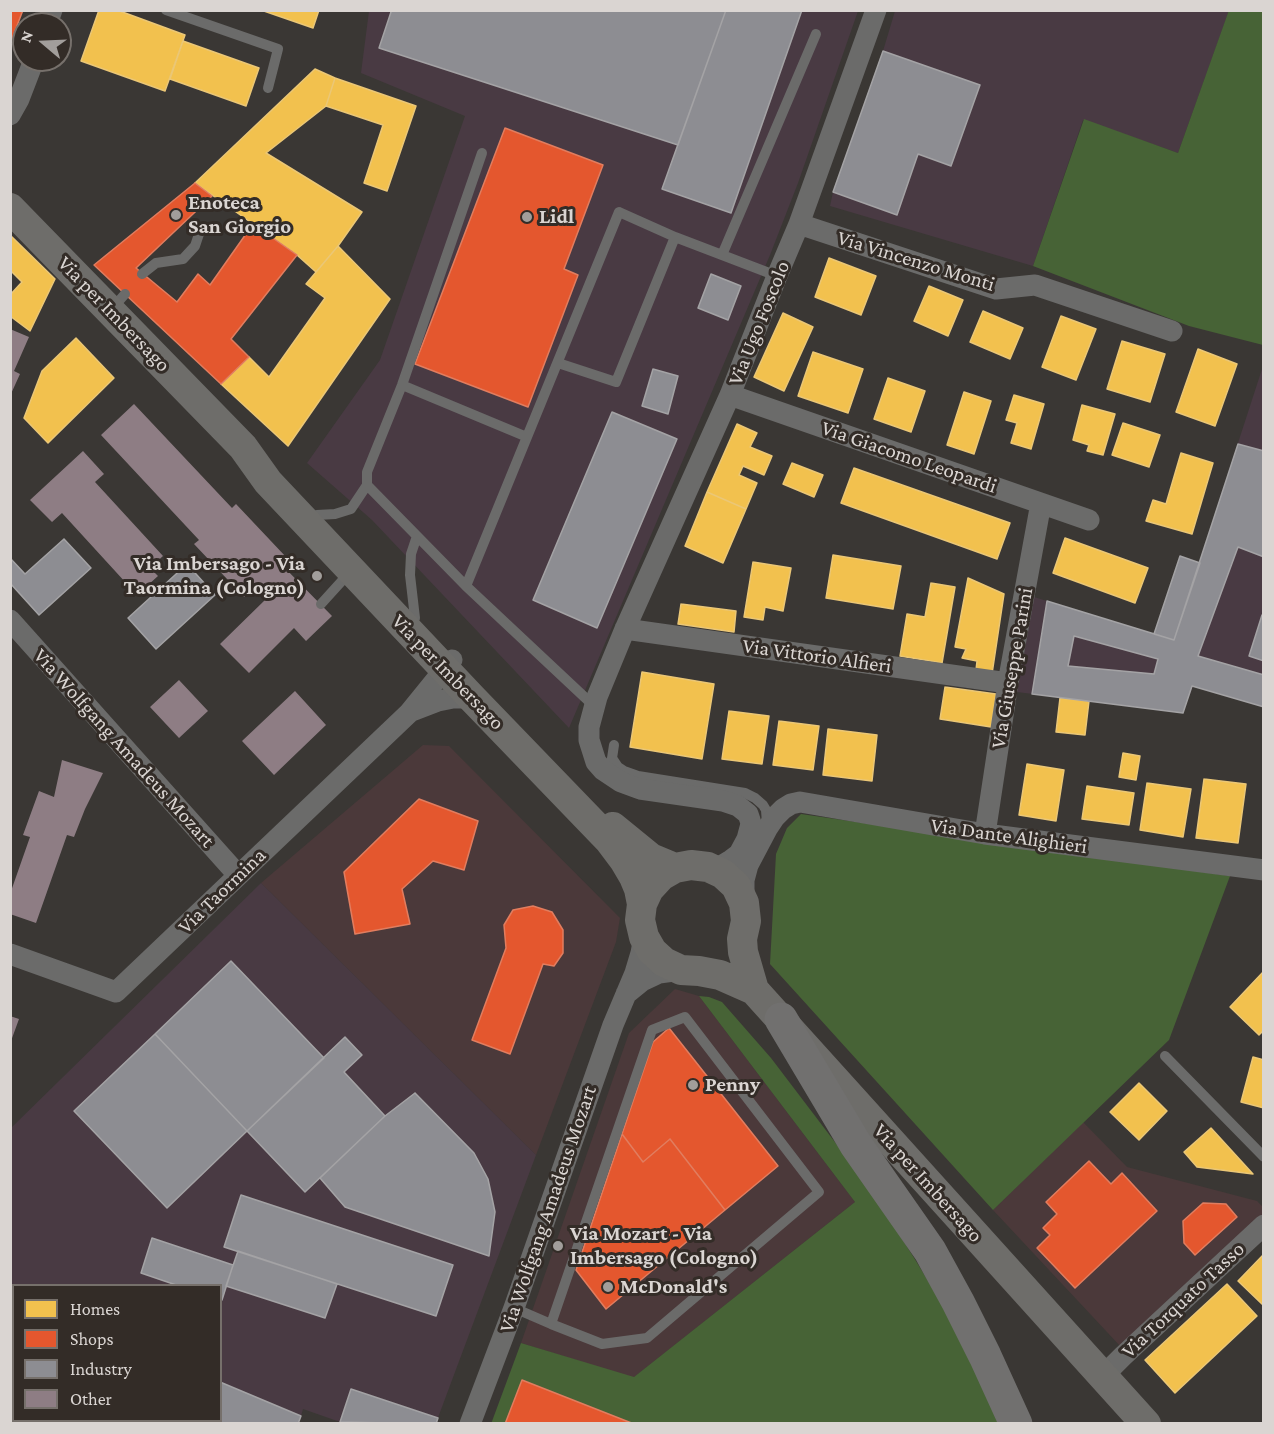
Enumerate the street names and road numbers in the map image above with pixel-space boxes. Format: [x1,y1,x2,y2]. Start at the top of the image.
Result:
street label: Via Vincenzo Monti [834,225,998,297]
street label: Via per Imbersago [52,251,176,377]
street label: Via Ugo Foscolo [723,257,795,389]
street label: Via Giacomo Leopardi [818,415,1000,499]
street label: Via Giuseppe Parini [985,586,1039,750]
street label: Via per Imbersago [386,609,510,735]
street label: Via Vittorio Alfieri [741,633,893,679]
street label: Via Wolfgang Amadeus Mozart [28,643,220,853]
street label: Via Dante Alighieri [929,813,1089,859]
street label: Via Taormina [173,843,271,939]
street label: Via Wolfgang Amadeus Mozart [494,1082,602,1336]
street label: Via per Imbersago [868,1118,988,1248]
street label: Via Torquato Tasso [1116,1237,1250,1363]

